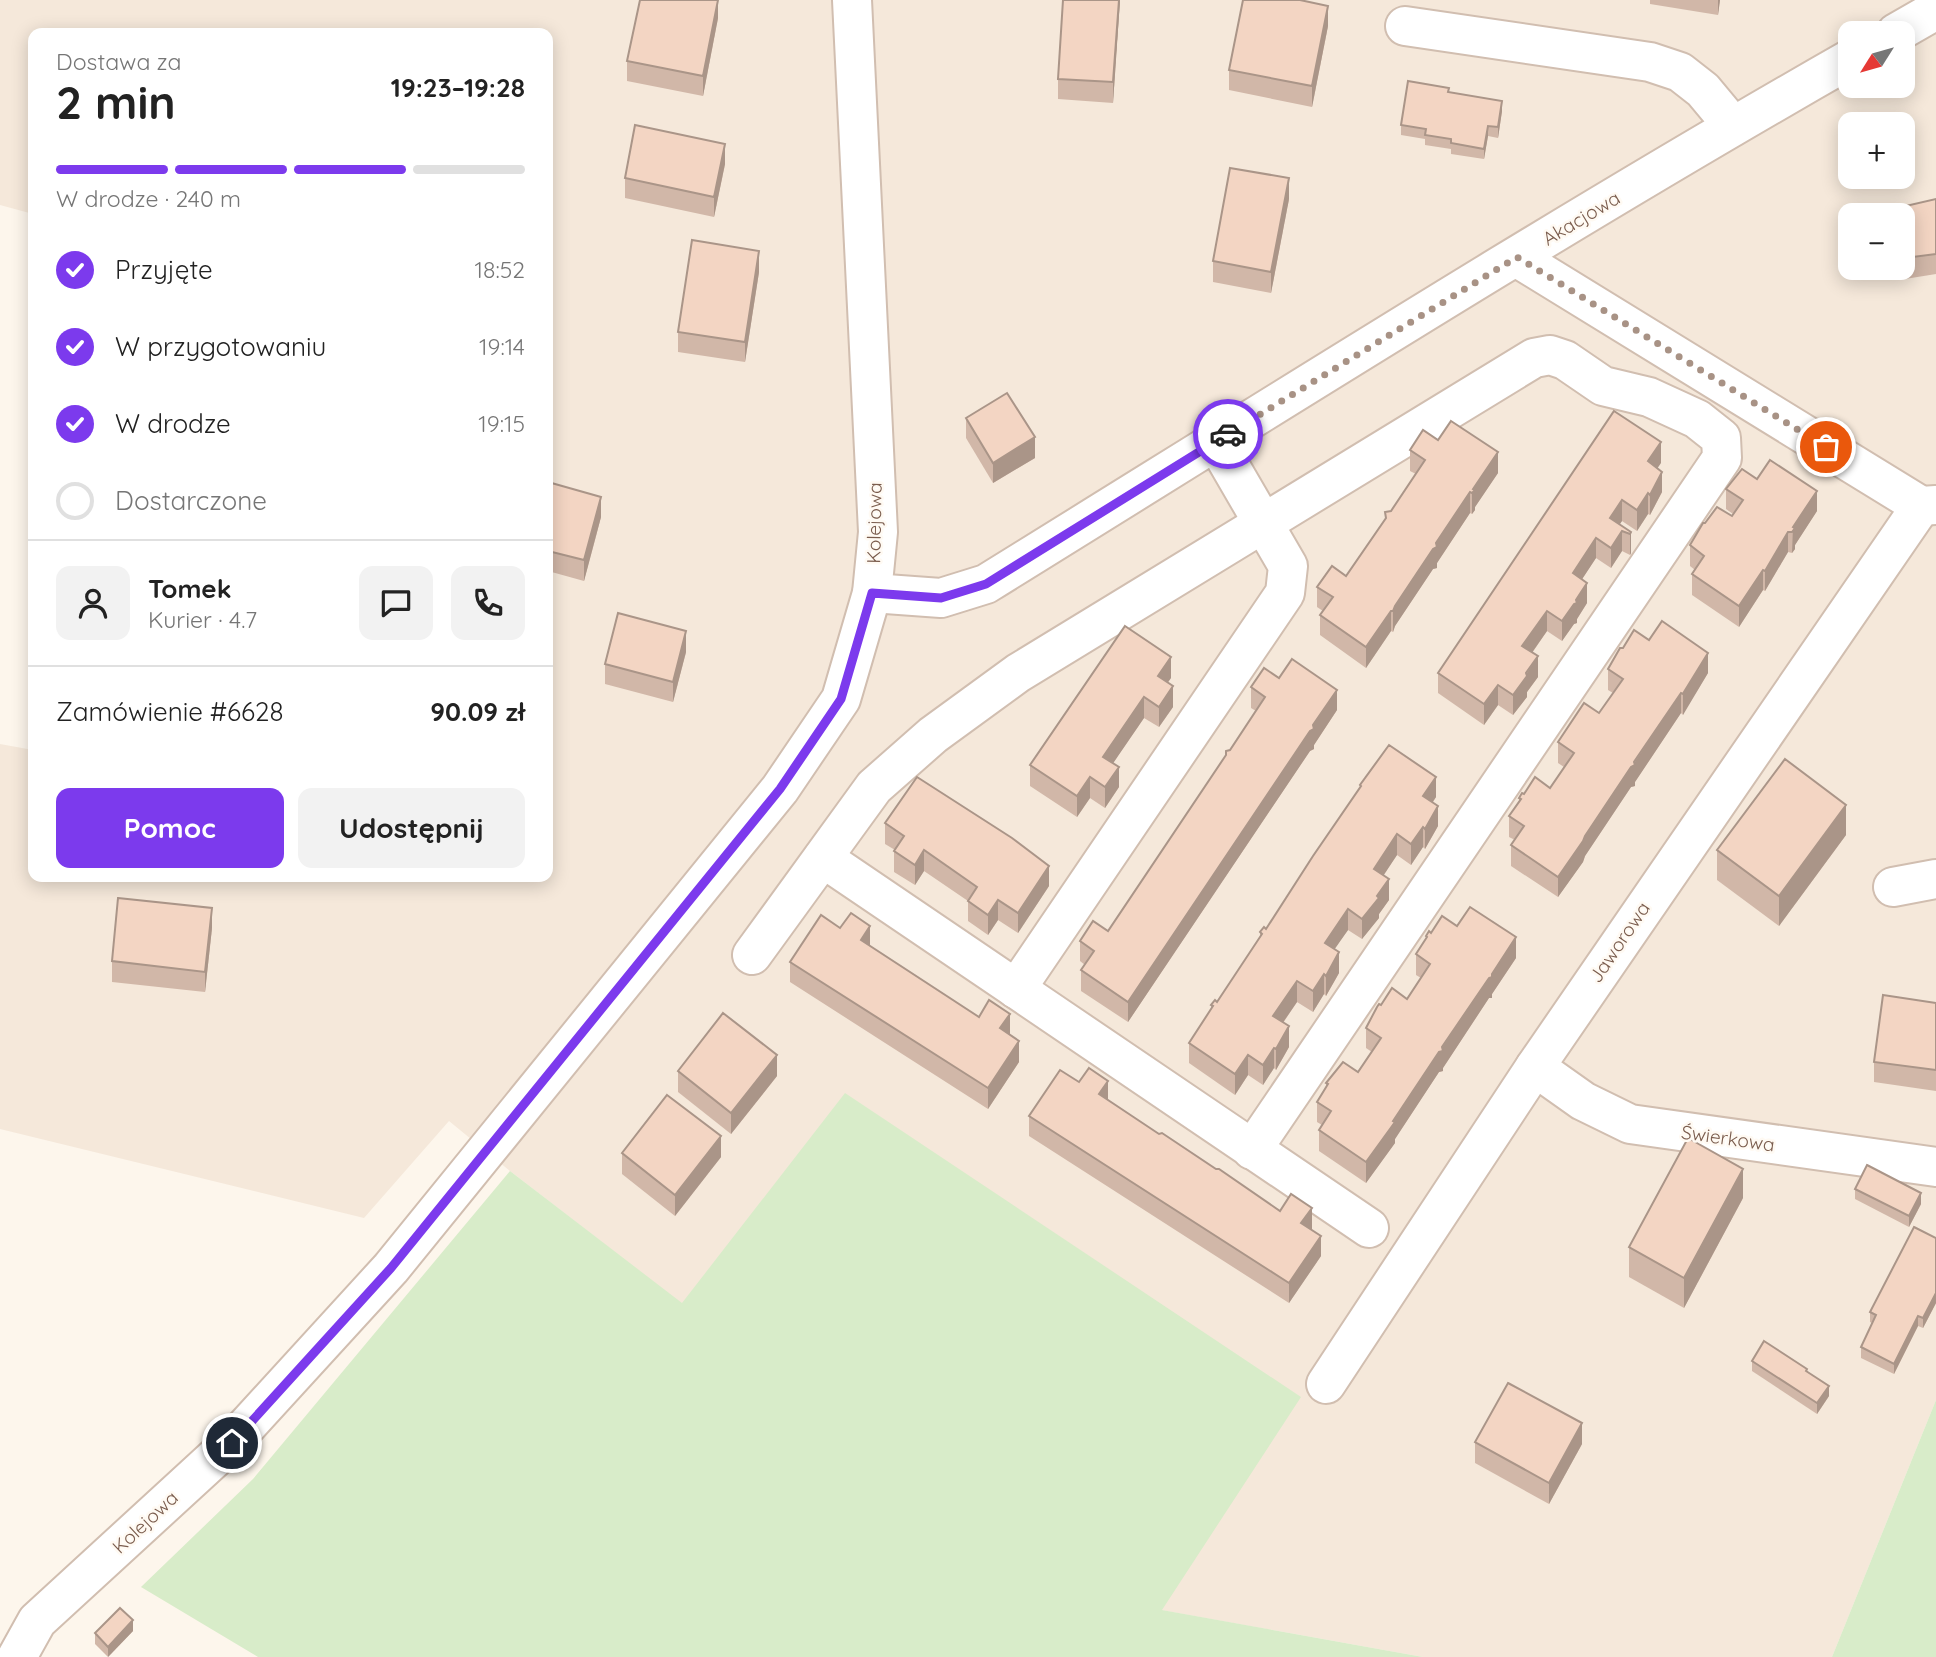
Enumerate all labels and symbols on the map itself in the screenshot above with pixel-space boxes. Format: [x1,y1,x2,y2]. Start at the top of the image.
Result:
north arrow [1838,21,1914,98]
street label: Akacjowa [1538,186,1624,250]
courier [1193,399,1263,469]
pin [1796,417,1856,477]
street label: Kolejowa [861,482,887,564]
street label: Jaworowa [1583,897,1655,987]
street label: Świerkowa [1680,1120,1776,1156]
pin [202,1413,262,1473]
street label: Kolejowa [107,1485,183,1559]

